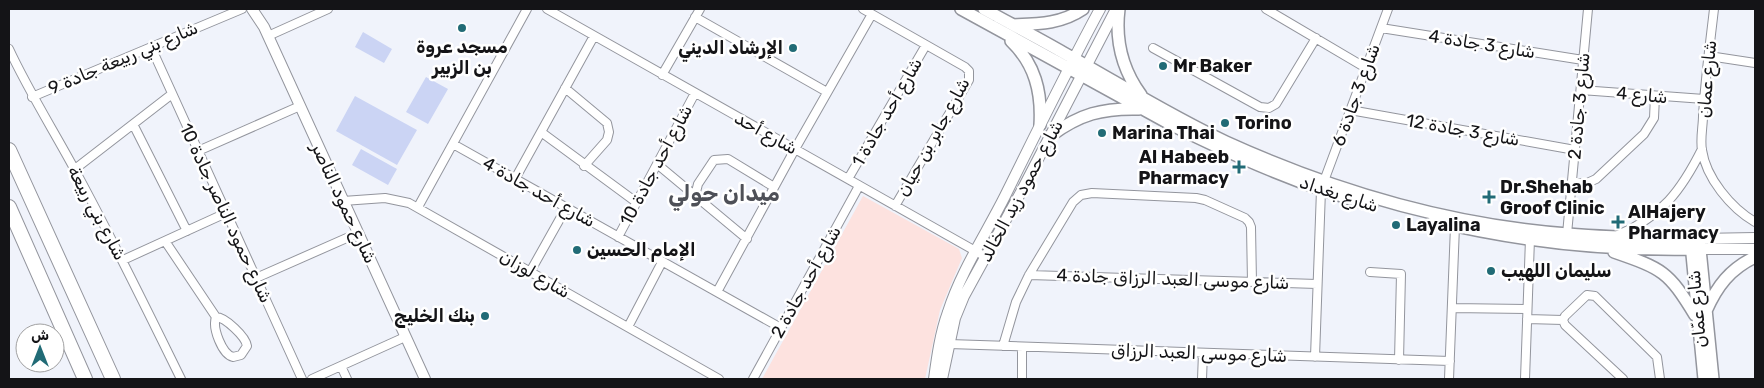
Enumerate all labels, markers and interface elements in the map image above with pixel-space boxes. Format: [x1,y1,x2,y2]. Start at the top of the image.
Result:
street label: شارع بني ربيعة جادة 9 [45,17,202,101]
marker: مسجد عروة بن الزبير [456,22,468,34]
street label: شارع 3 جادة 4 [1427,25,1537,64]
place label: مسجد عروة بن الزبير [416,36,508,79]
place label: الإرشاد الديني [678,37,783,62]
street label: شارع عمان [1693,39,1722,119]
street label: شارع 3 جادة 6 [1327,41,1386,150]
marker: الإرشاد الديني [787,42,799,54]
street label: شارع 3 جادة 2 [1563,52,1596,160]
street label: شارع أحد جادة 1 [847,54,928,171]
place label: Mr Baker [1173,55,1252,77]
marker: Mr Baker [1157,60,1169,72]
street label: شارع جابر بن حيان [891,74,976,201]
street label: شارع 4 [1615,82,1669,109]
street label: شارع أحد جادة 10 [615,101,698,230]
street label: شارع أحد [730,107,801,160]
street label: شارع 3 جادة 12 [1404,109,1522,152]
place label: Torino [1235,112,1292,134]
street label: شارع حمود زيد الخالد [974,116,1069,266]
marker: Torino [1219,117,1231,129]
street label: شارع حمود الناصر جادة 10 [174,120,277,307]
place label: Marina Thai [1112,122,1215,144]
marker: Marina Thai [1096,127,1108,139]
street label: شارع حمود الناصر [305,138,382,267]
place label: Al Habeeb Pharmacy [1138,146,1229,189]
street label: شارع أحد جادة 4 [478,152,599,233]
marker: Al Habeeb Pharmacy [1233,161,1245,173]
street label: شارع بني ربيعة [61,162,131,265]
street label: شارع بغداد [1296,171,1381,218]
place label: Dr.Shehab Groof Clinic [1500,176,1605,219]
district label: ميدان حولي [668,180,780,211]
marker: Dr.Shehab Groof Clinic [1482,190,1496,204]
place label: AlHajery Pharmacy [1628,201,1719,244]
place label: Layalina [1406,214,1481,236]
marker: AlHajery Pharmacy [1612,216,1624,228]
marker: Layalina [1390,219,1402,231]
street label: شارع أحد جادة 2 [766,222,847,343]
place label: الإمام الحسين [587,239,696,262]
marker: الإمام الحسين [571,244,583,256]
street label: شارع لوزان [495,245,574,304]
place label: سليمان اللهيب [1501,260,1611,282]
street label: شارع موسى العبد الرزاق جادة 4 [1056,264,1290,295]
marker: سليمان اللهيب [1485,265,1497,277]
street label: شارع عمّان [1683,269,1712,349]
place label: بنك الخليج [394,305,475,329]
marker: بنك الخليج [479,310,491,322]
north arrow [15,323,65,373]
text: ش [31,327,49,344]
street label: شارع موسى العبد الرزاق [1110,339,1287,368]

